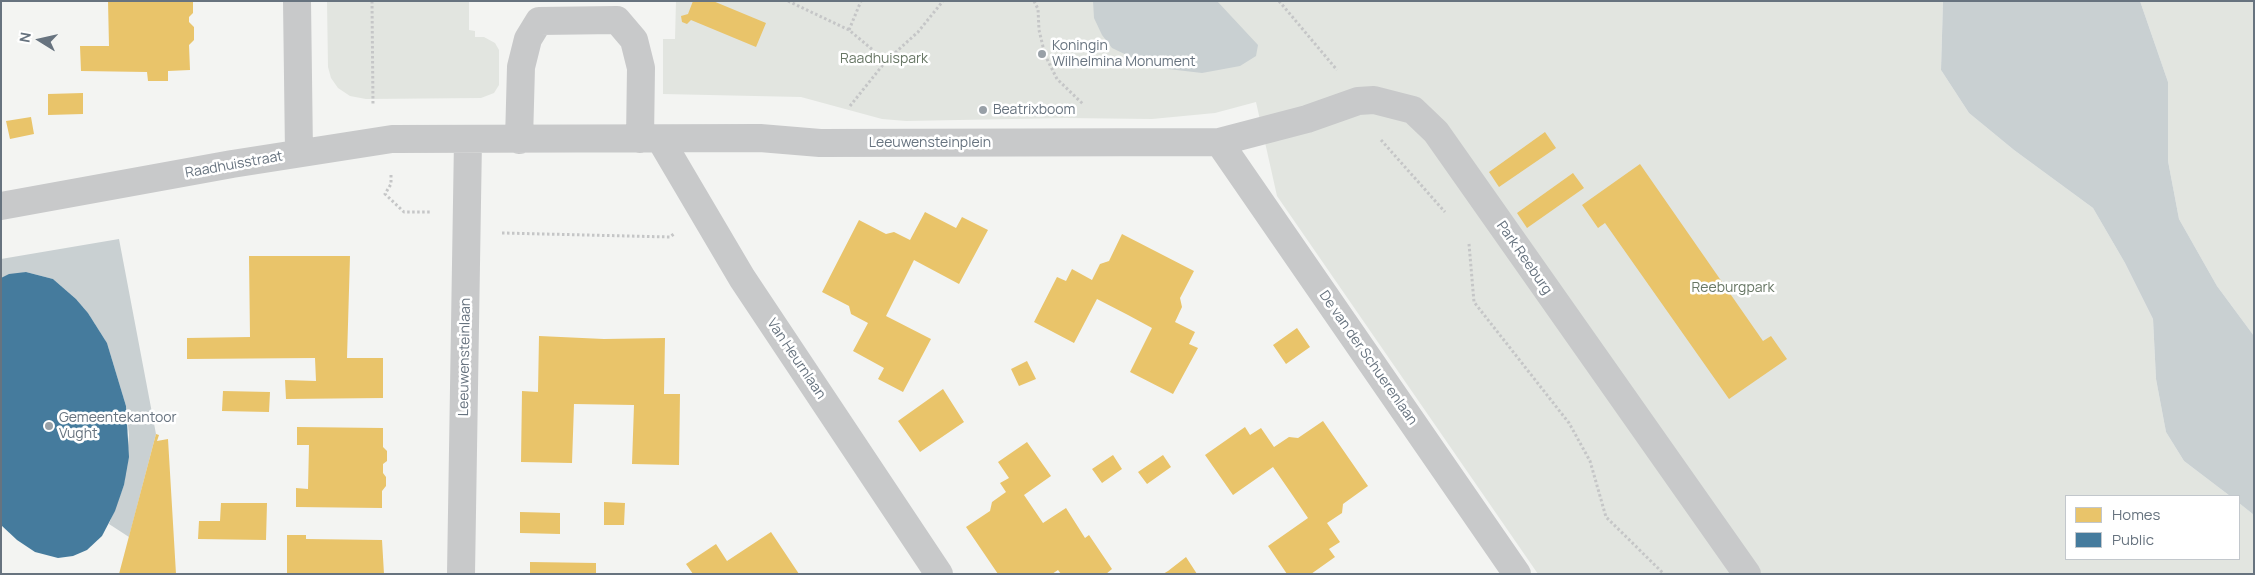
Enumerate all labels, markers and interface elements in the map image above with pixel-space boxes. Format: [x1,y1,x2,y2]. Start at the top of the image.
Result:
north arrow [15,15,65,65]
text: N [15,31,35,44]
place label: Koningin Wilhelmina Monument [1052,38,1196,70]
marker: Koningin Wilhelmina Monument [1036,48,1048,60]
park label: Raadhuispark [840,51,928,67]
place label: Beatrixboom [993,102,1075,118]
marker: Beatrixboom [977,104,989,116]
street label: Leeuwensteinplein [869,135,991,151]
street label: Raadhuisstraat [184,148,284,182]
street label: Park Reeburg [1493,218,1555,298]
park label: Reeburgpark [1692,280,1774,296]
street label: De van der Schuerenlaan [1315,288,1421,428]
street label: Leeuwensteinlaan [456,298,474,416]
street label: Van Heurnlaan [763,316,829,402]
place label: Gemeentekantoor Vught [59,410,177,442]
marker: Gemeentekantoor Vught [43,420,55,432]
legend [2065,495,2240,560]
text: Homes [2112,504,2160,525]
text: Public [2112,529,2154,550]

